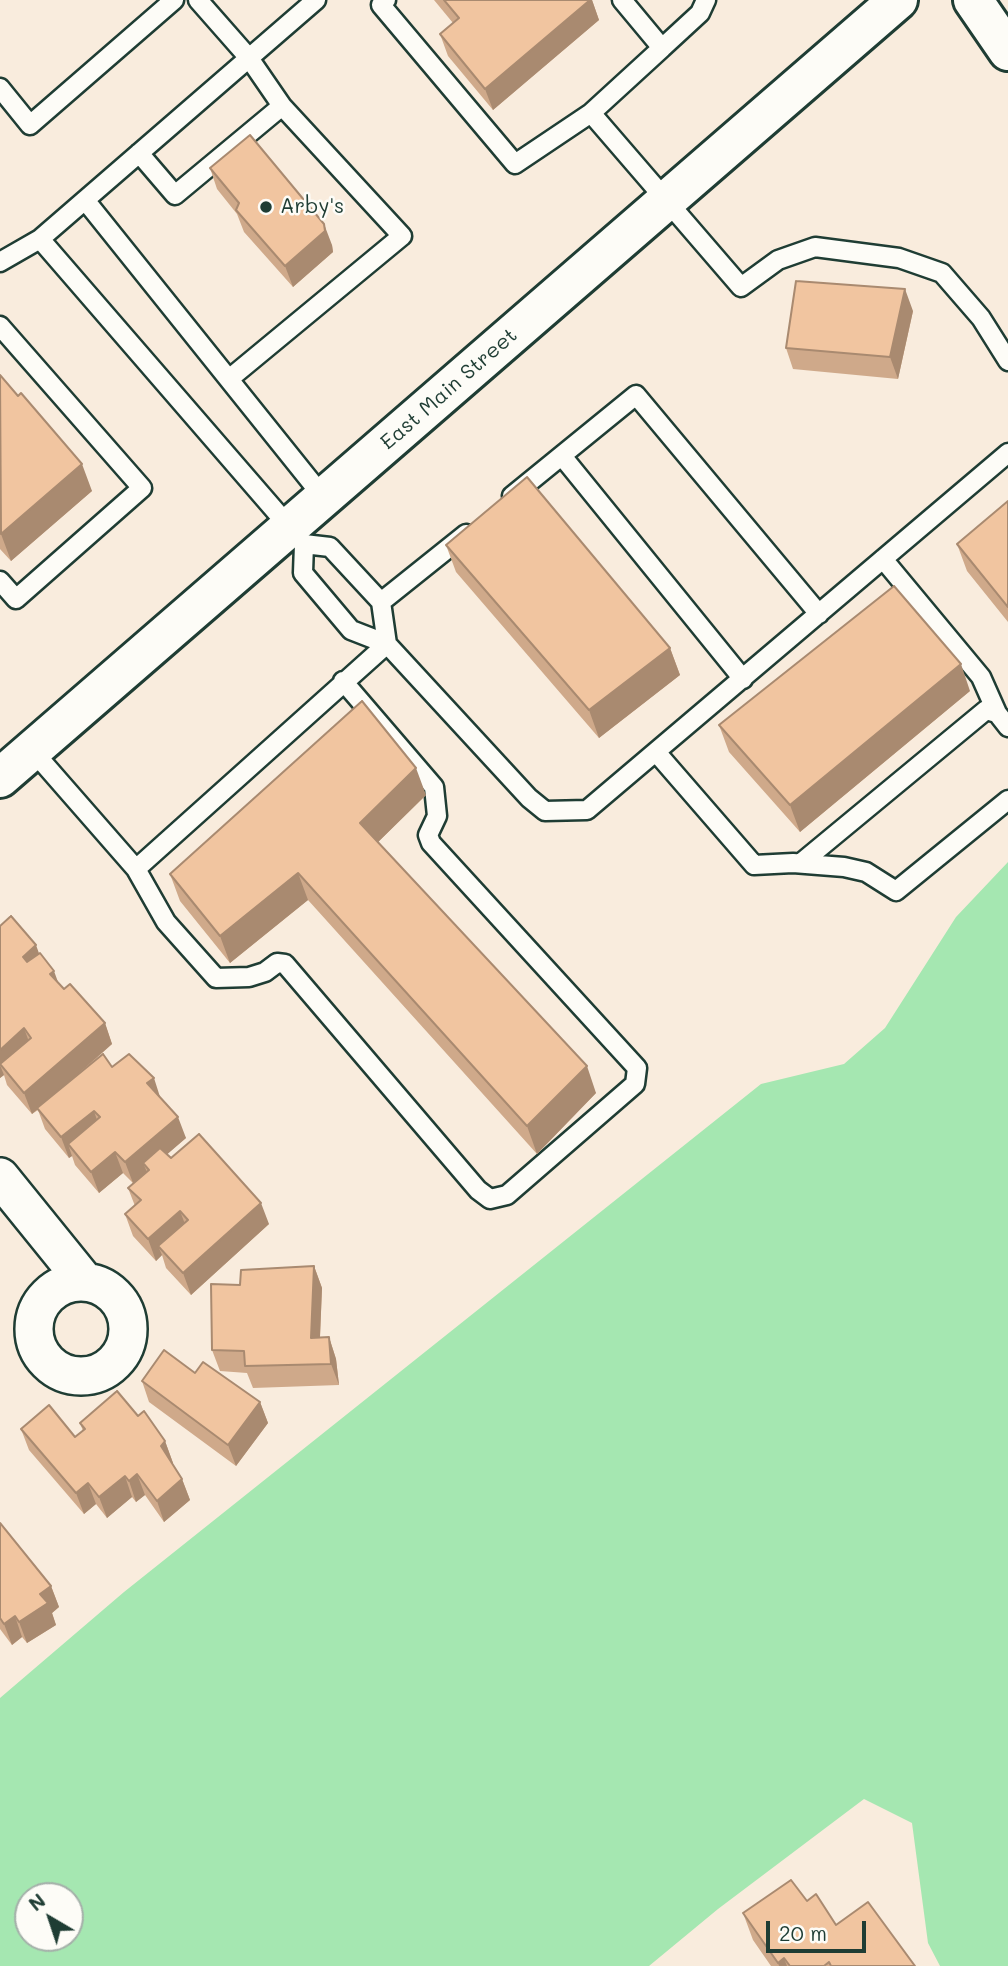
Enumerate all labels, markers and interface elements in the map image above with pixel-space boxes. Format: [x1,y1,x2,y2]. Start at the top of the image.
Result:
place label: Arby's [280,194,344,220]
marker: Arby's [258,199,274,215]
street label: East Main Street [376,323,522,455]
north arrow [14,1882,84,1952]
text: N [23,1888,50,1916]
scale bar [770,1906,870,1950]
text: 20 m [779,1919,827,1946]

